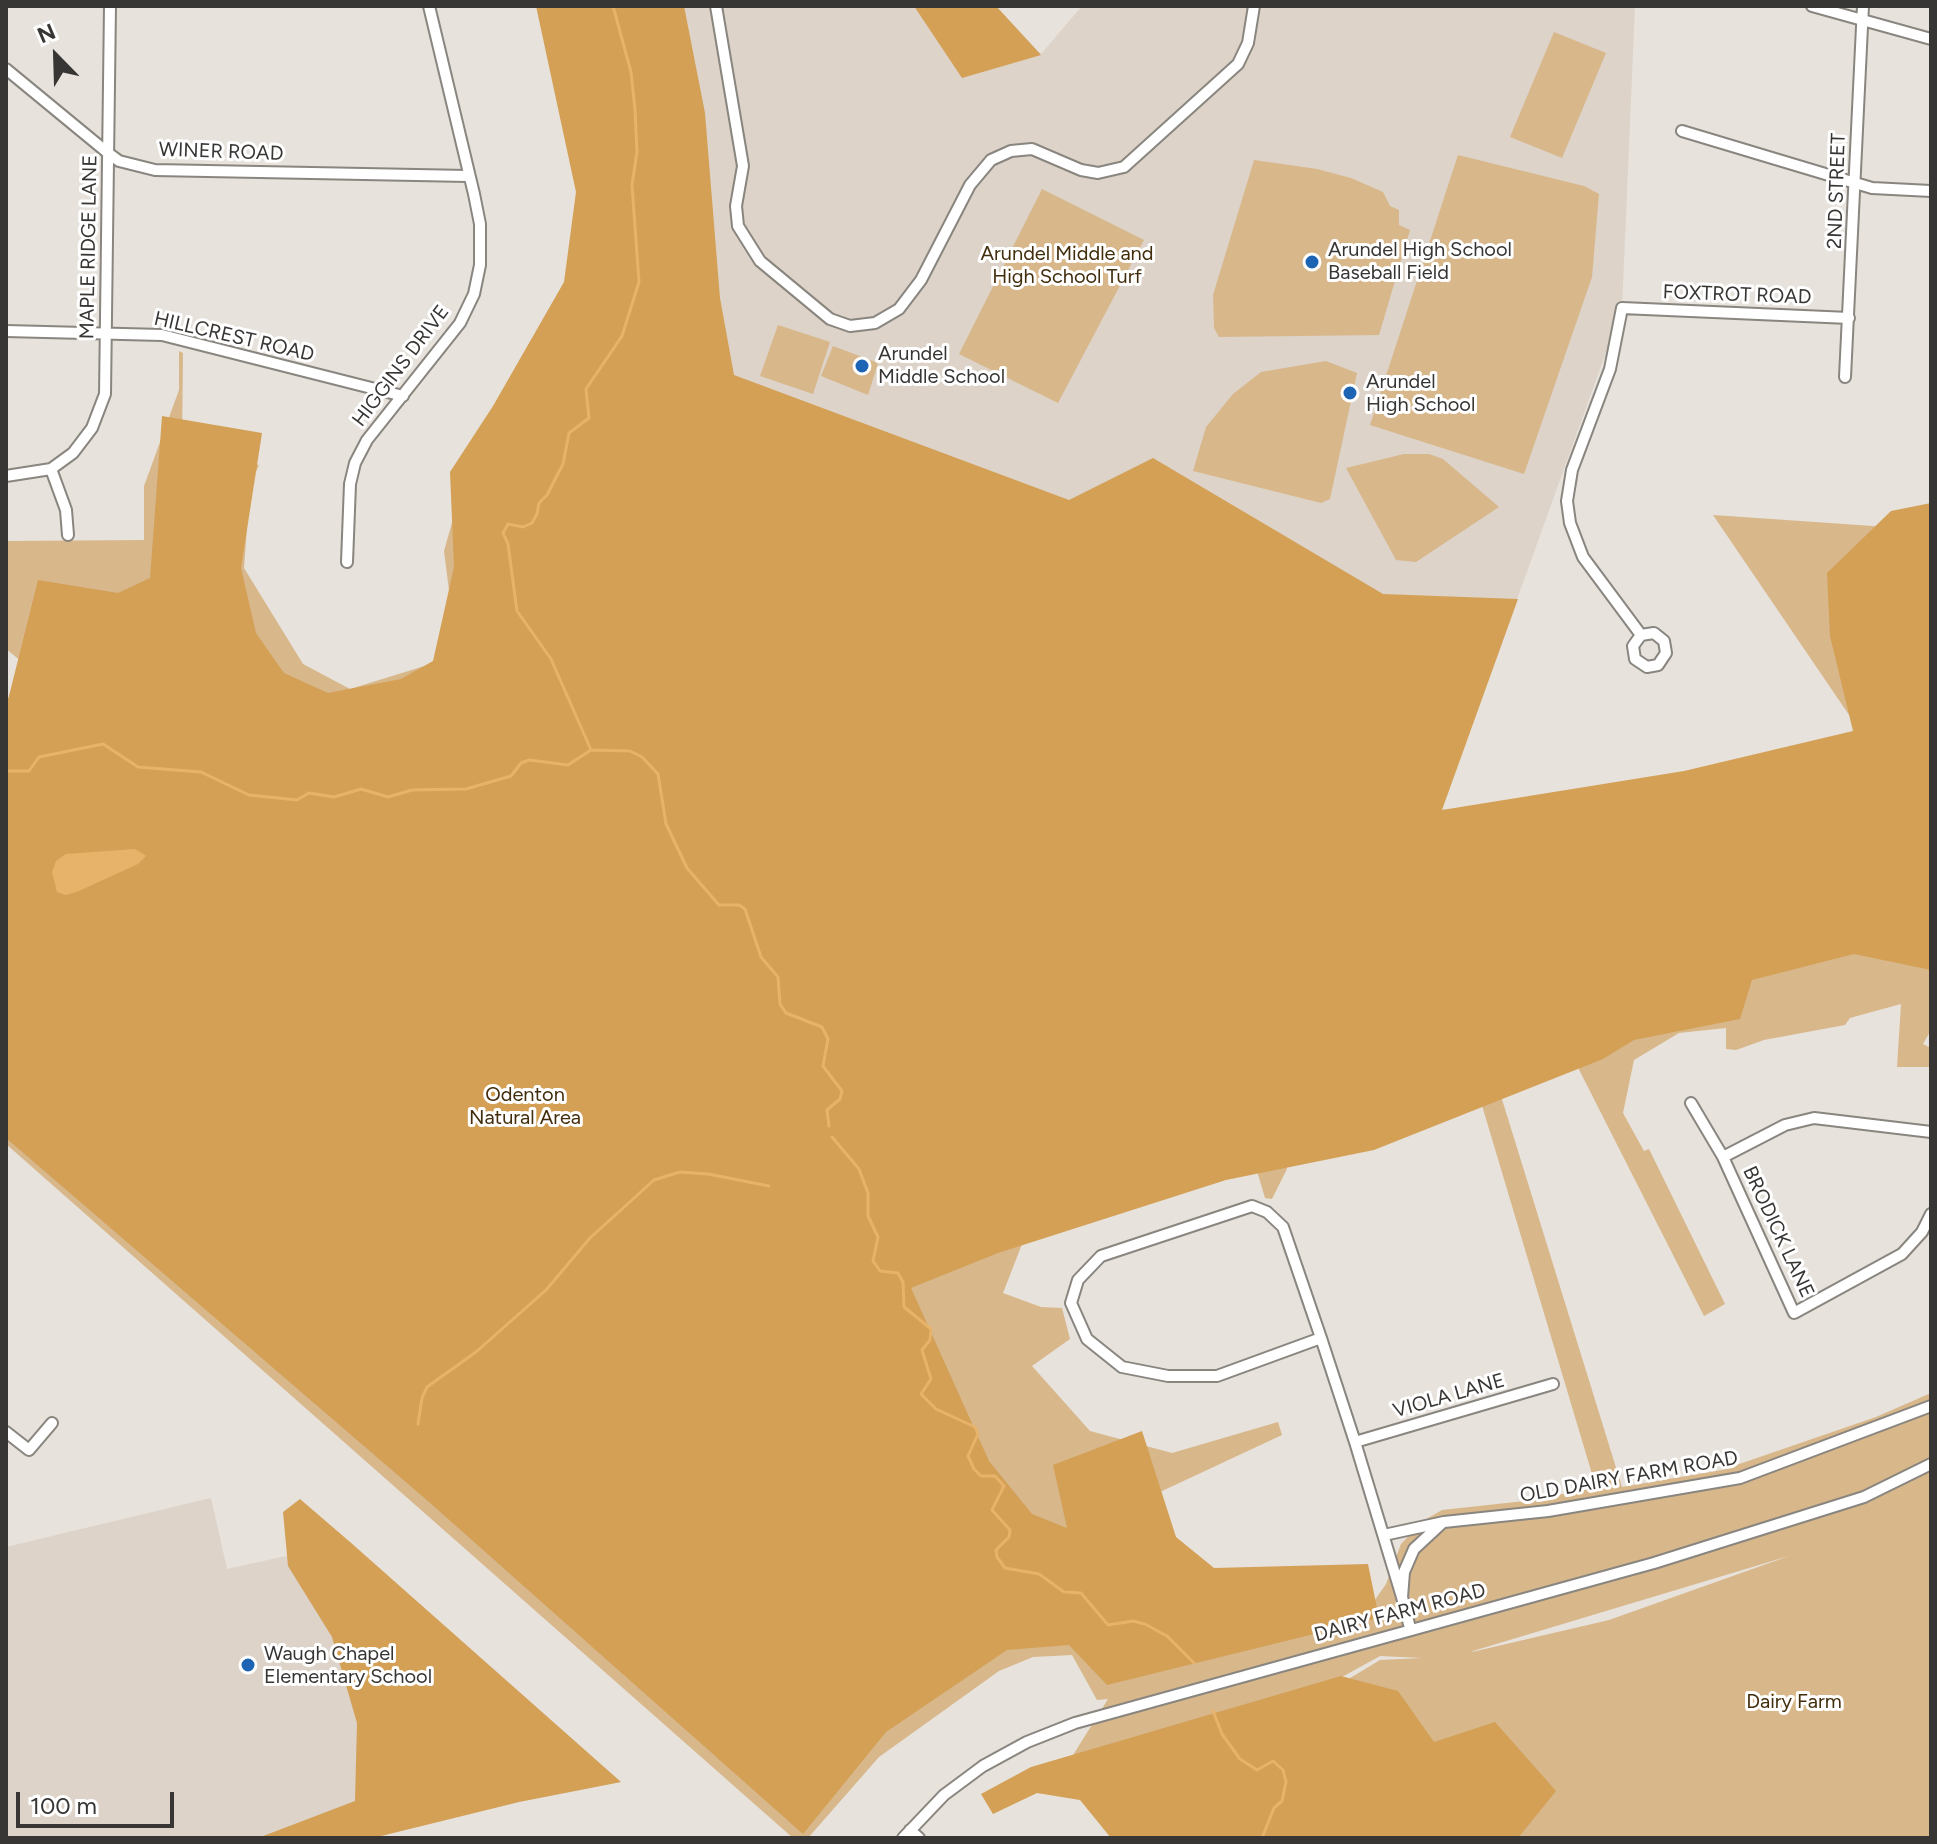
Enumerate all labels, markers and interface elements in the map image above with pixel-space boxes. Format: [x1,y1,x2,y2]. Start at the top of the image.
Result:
north arrow [16,16,96,96]
text: N [33,18,60,49]
street label: 2ND STREET [1823,133,1851,249]
street label: WINER ROAD [158,138,284,166]
street label: MAPLE RIDGE LANE [75,155,103,339]
place label: Arundel High School Baseball Field [1328,238,1512,285]
park label: Arundel Middle and High School Turf [981,242,1153,289]
marker: Arundel High School Baseball Field [1303,253,1321,271]
street label: FOXTROT ROAD [1662,280,1812,310]
street label: HIGGINS DRIVE [347,300,455,432]
street label: HILLCREST ROAD [152,307,316,367]
place label: Arundel Middle School [878,342,1005,389]
marker: Arundel Middle School [853,357,871,375]
place label: Arundel High School [1366,370,1475,417]
marker: Arundel High School [1341,384,1359,402]
park label: Odenton Natural Area [469,1083,581,1130]
street label: BRODICK LANE [1737,1162,1819,1302]
street label: VIOLA LANE [1390,1369,1508,1423]
street label: OLD DAIRY FARM ROAD [1518,1446,1740,1508]
street label: DAIRY FARM ROAD [1312,1579,1488,1647]
place label: Waugh Chapel Elementary School [264,1642,432,1689]
marker: Waugh Chapel Elementary School [239,1656,257,1674]
park label: Dairy Farm [1746,1690,1842,1714]
scale bar [20,1776,178,1826]
text: 100 m [30,1791,97,1820]

